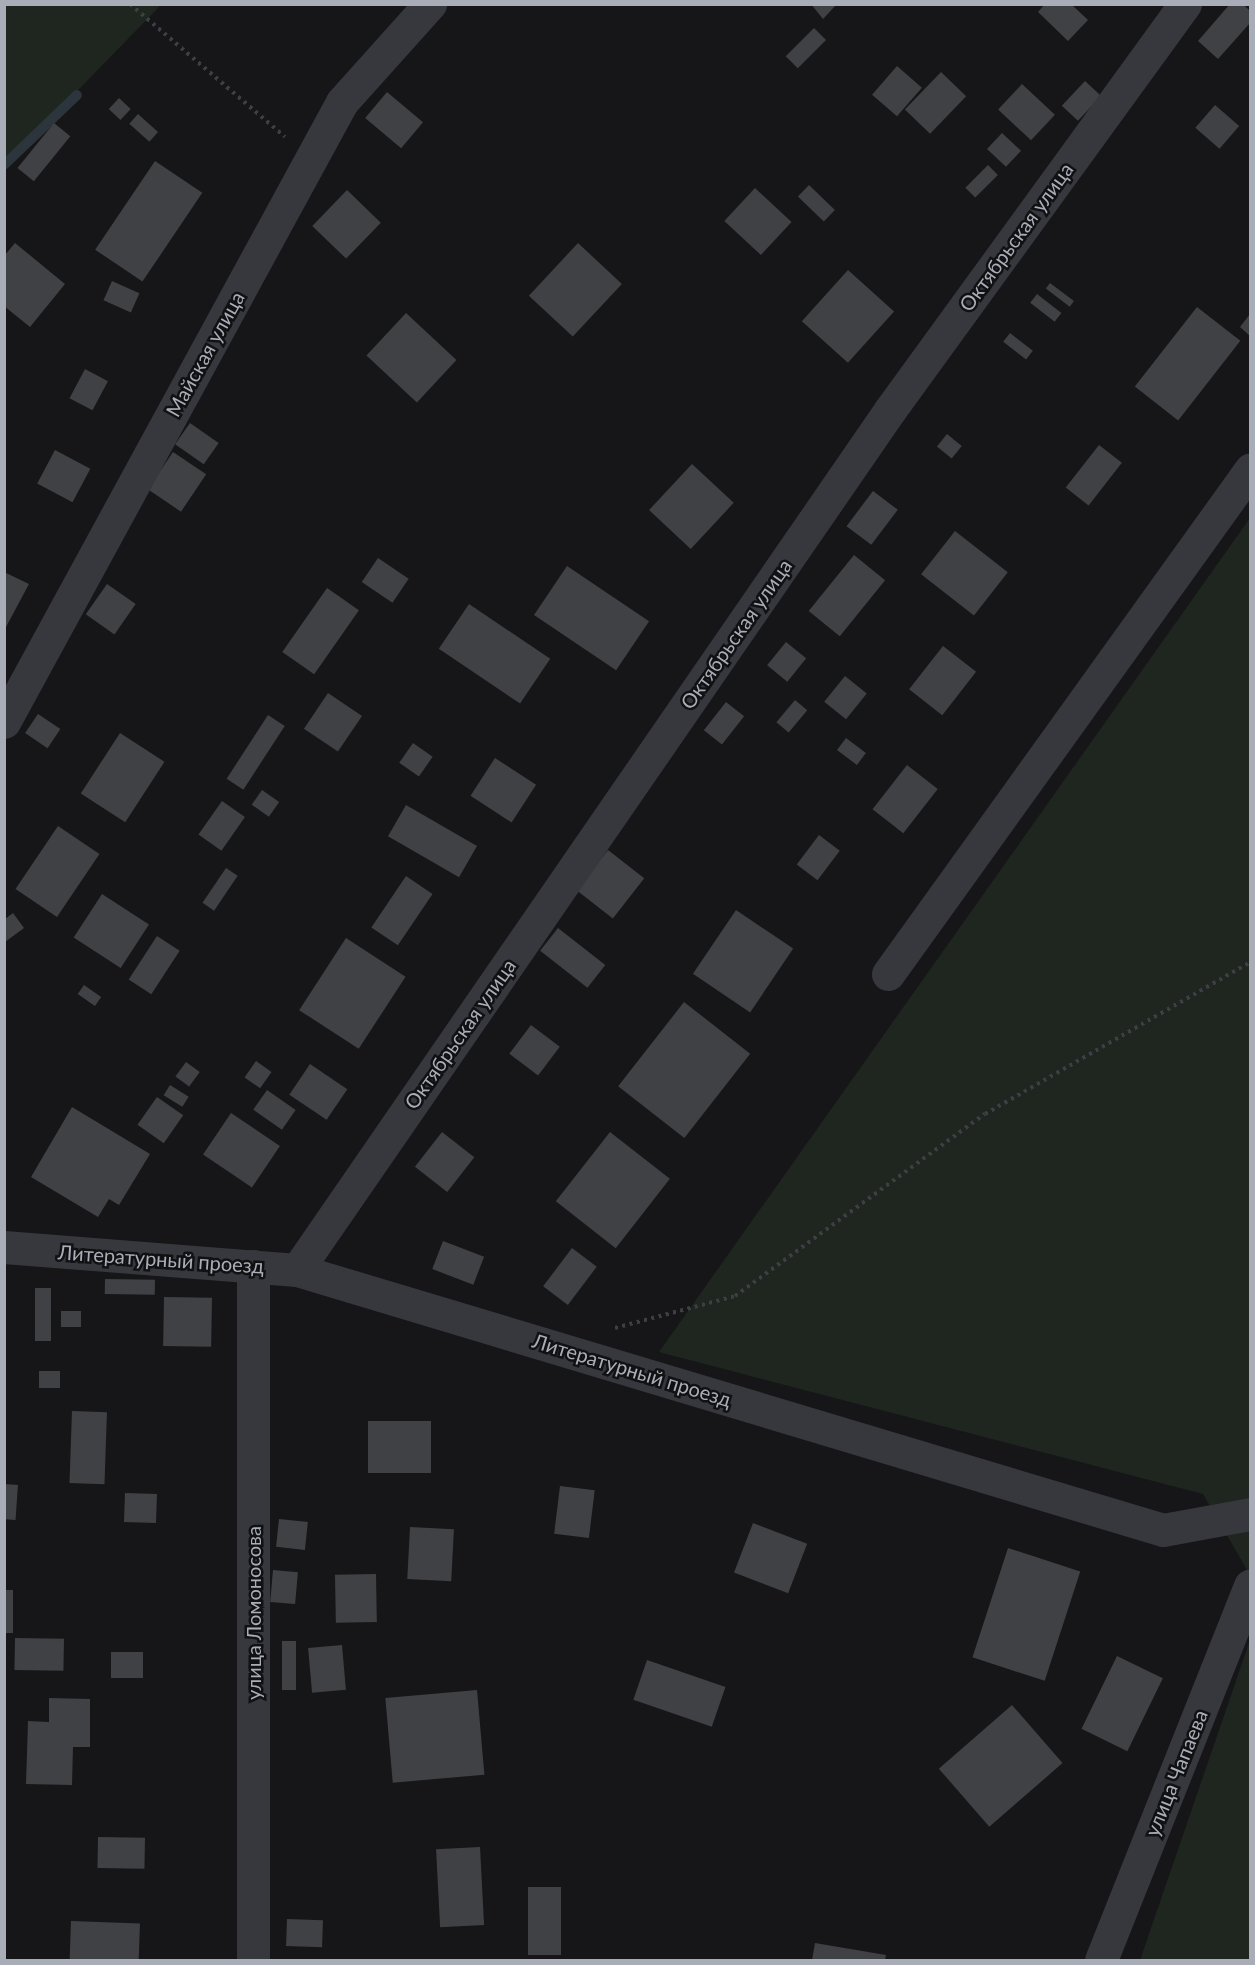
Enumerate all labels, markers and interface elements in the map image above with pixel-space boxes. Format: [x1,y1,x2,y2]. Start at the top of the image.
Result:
street label: Октябрьская улица [954,158,1078,316]
street label: Майская улица [161,287,249,421]
street label: Октябрьская улица [675,554,797,714]
street label: Октябрьская улица [399,954,521,1114]
street label: Литературный проезд [57,1240,265,1278]
street label: Литературный проезд [530,1328,734,1412]
street label: улица Ломоносова [241,1526,265,1700]
street label: улица Чапаева [1140,1706,1212,1840]

